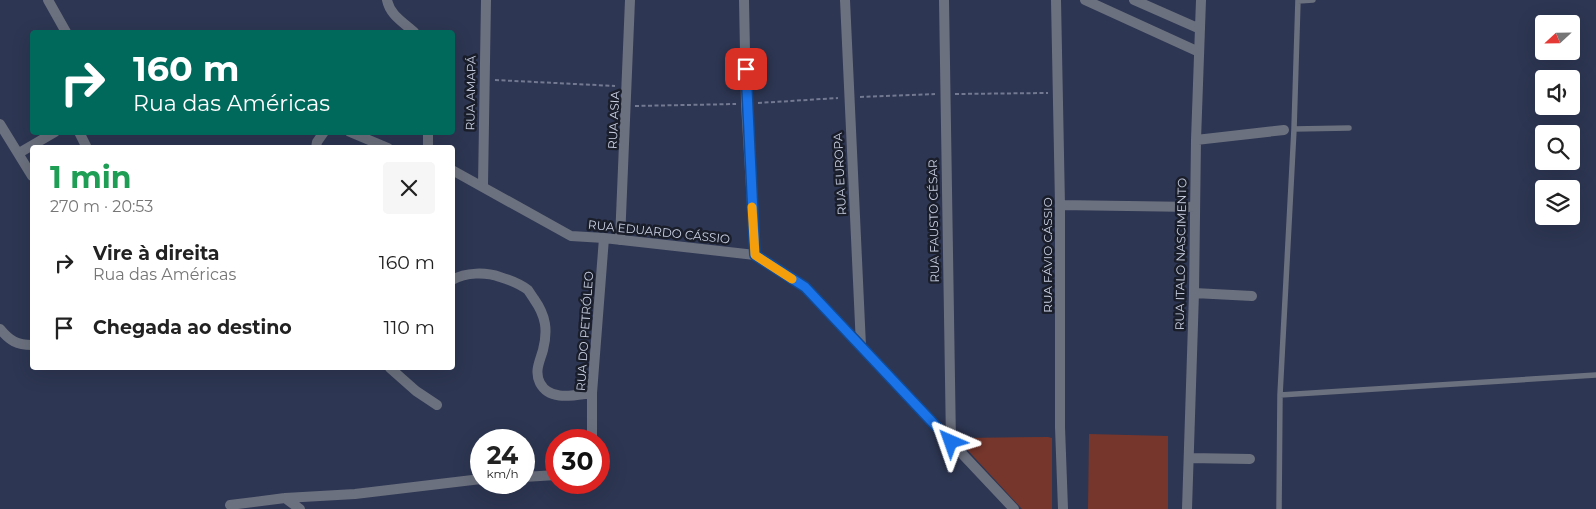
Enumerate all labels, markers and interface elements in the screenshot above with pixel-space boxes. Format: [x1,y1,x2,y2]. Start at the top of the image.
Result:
north arrow [1535,15,1580,60]
map controls [1535,15,1580,225]
text: 160 m [133,47,239,90]
pin [725,48,767,90]
icon: right [50,50,115,115]
street label: RUA AMAPÁ [462,55,479,131]
icon: arrive [732,55,760,83]
button: sound [1535,70,1580,115]
text: Rua das Américas [133,90,330,117]
street label: RUA ASIA [604,90,623,149]
button: search [1535,125,1580,170]
street label: RUA EUROPA [830,132,849,216]
text: 1 min [50,159,131,196]
street label: RUA FAUSTO CÉSAR [925,159,942,283]
button: close [383,162,435,214]
street label: RUA ITALO NASCIMENTO [1172,178,1189,330]
button: layers [1535,180,1580,225]
text: 270 m · 20:53 [50,197,153,216]
street label: RUA FÁVIO CÁSSIO [1040,197,1055,313]
street label: RUA EDUARDO CÁSSIO [587,217,731,246]
text: Vire à direita [93,242,220,265]
icon: right [50,249,78,277]
text: 160 m [379,251,435,274]
text: Rua das Américas [93,265,236,284]
street label: RUA DO PETRÓLEO [573,271,596,391]
icon: arrive [50,314,78,342]
text: Chegada ao destino [93,316,292,339]
text: 110 m [384,316,435,339]
position arrow [924,415,976,467]
speed limit sign: 30 [545,429,610,494]
text: 24 [487,440,518,470]
text: km/h [486,466,519,481]

